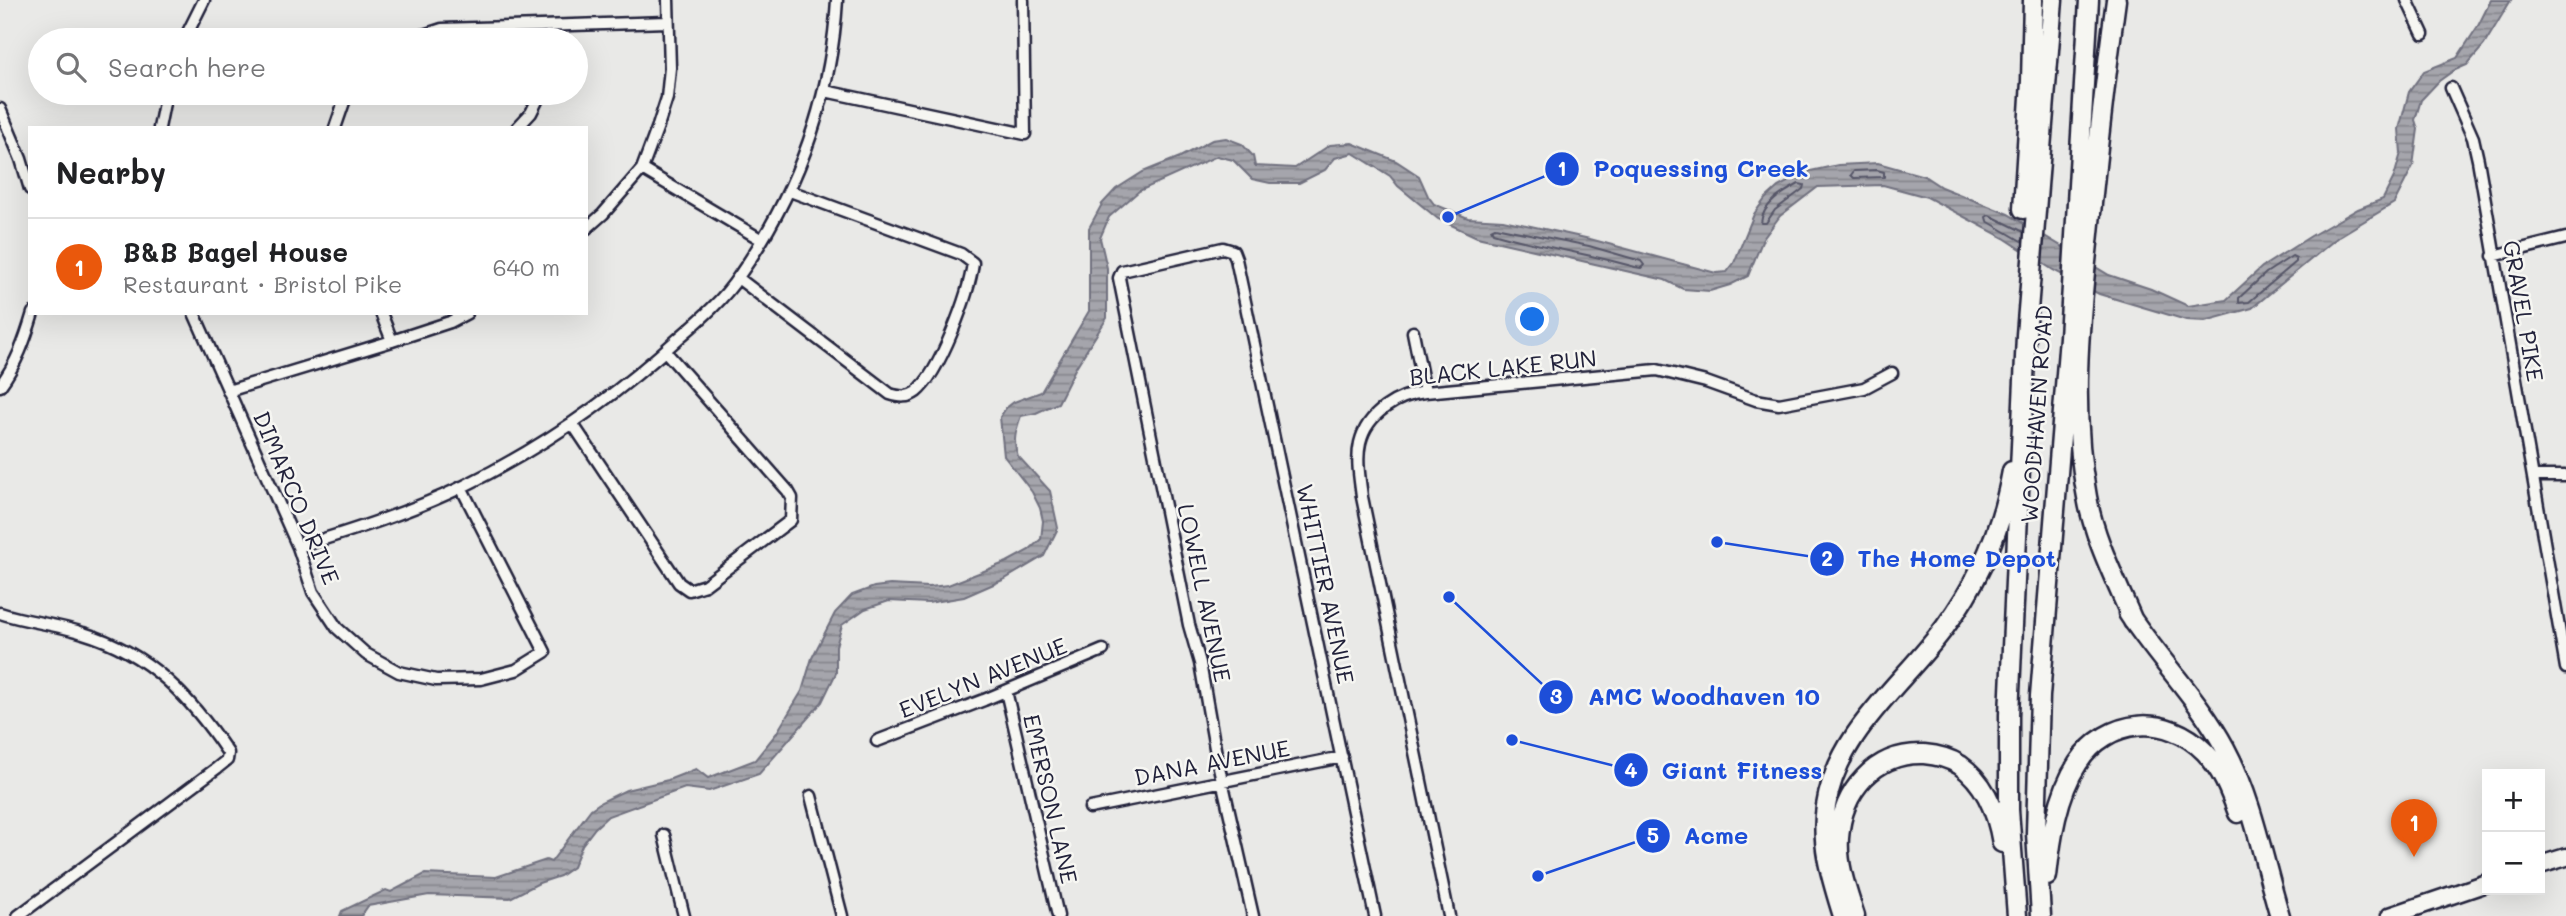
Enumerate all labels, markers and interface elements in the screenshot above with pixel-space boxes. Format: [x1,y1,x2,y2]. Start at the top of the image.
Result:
search box [28,28,588,105]
icon: search [52,48,90,86]
text: Search here [108,50,266,84]
callout: Poquessing Creek [1544,147,1822,192]
text: Nearby [56,152,166,192]
text: Poquessing Creek [1593,152,1809,183]
text: 1 [1557,154,1567,181]
text: B&B Bagel House [123,235,348,269]
street label: GRAVEL PIKE [2497,238,2551,384]
text: 1 [74,252,84,282]
text: 640 m [493,252,560,282]
text: Restaurant · Bristol Pike [123,269,402,299]
your location [1515,302,1549,336]
street label: WOODHAVEN ROAD [2013,304,2059,524]
street label: BLACK LAKE RUN [1408,342,1598,392]
street label: DIMARCO DRIVE [247,406,347,589]
street label: WHITTIER AVENUE [1290,481,1362,686]
street label: LOWELL AVENUE [1171,501,1238,685]
callout: The Home Depot [1809,536,2071,581]
text: The Home Depot [1858,542,2056,573]
text: 2 [1821,544,1833,571]
street label: EVELYN AVENUE [894,630,1071,724]
callout: AMC Woodhaven 10 [1539,674,1834,719]
text: AMC Woodhaven 10 [1588,680,1820,711]
text: 3 [1550,682,1562,709]
street label: EMERSON LANE [1017,711,1085,886]
street label: DANA AVENUE [1131,732,1292,792]
callout: Giant Fitness [1613,748,1837,793]
text: Giant Fitness [1662,754,1822,785]
text: 4 [1624,756,1638,783]
map controls [2482,769,2545,895]
button: + [2482,769,2545,832]
pin: 1 [2391,799,2437,857]
callout: Acme [1635,814,1762,859]
text: Acme [1684,819,1748,850]
text: 5 [1647,821,1659,848]
button: − [2482,832,2545,895]

